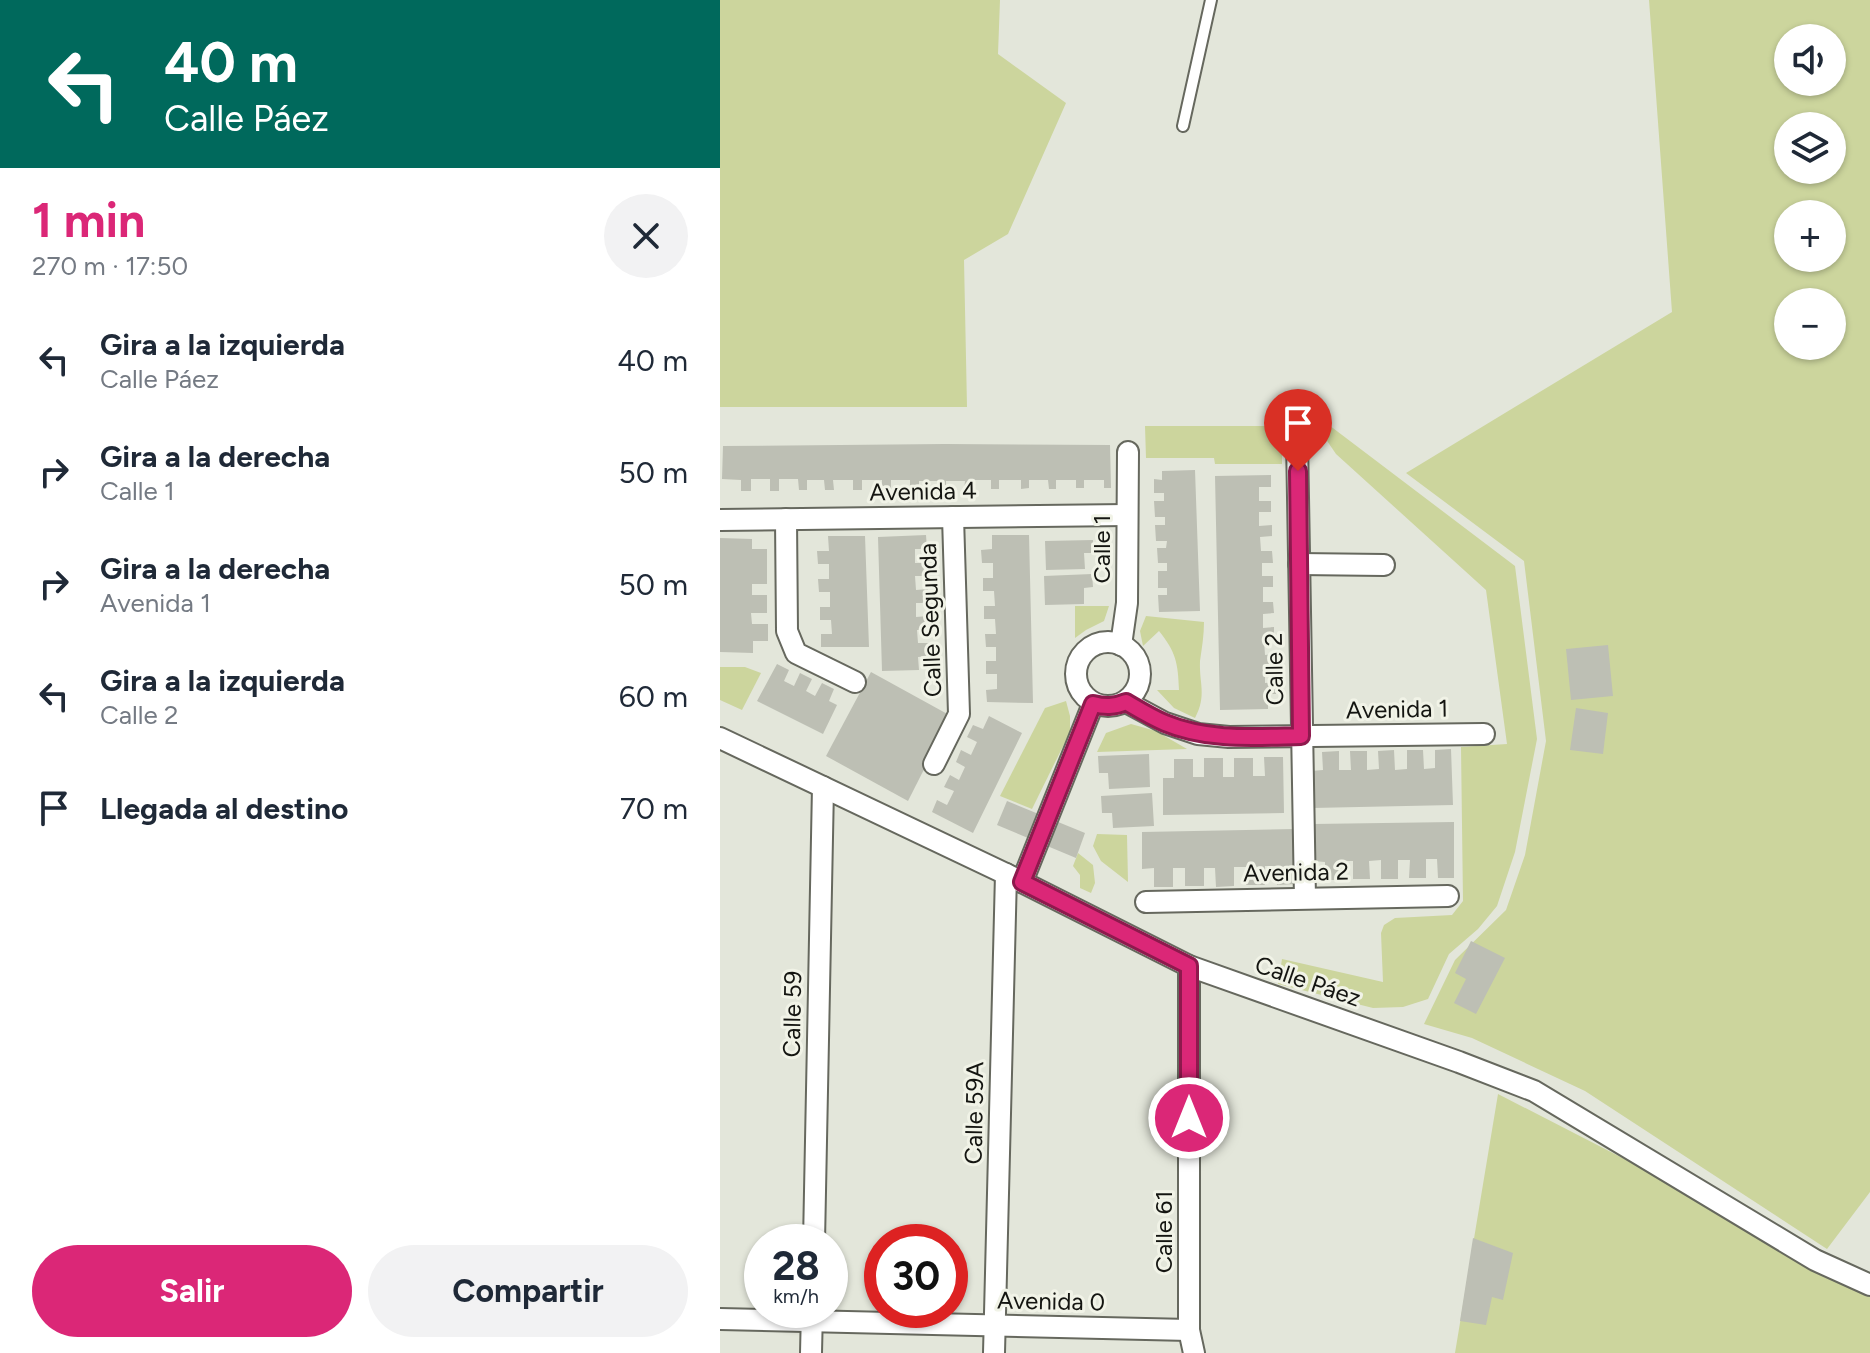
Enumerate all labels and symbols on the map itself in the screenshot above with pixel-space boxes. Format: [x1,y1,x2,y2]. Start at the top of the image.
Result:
pin [1264,389,1332,471]
street label: Avenida 4 [869,476,977,506]
street label: Calle 1 [1087,514,1116,584]
street label: Calle Segunda [913,542,947,698]
street label: Calle 2 [1259,632,1289,706]
street label: Avenida 1 [1346,694,1448,724]
street label: Avenida 2 [1243,857,1349,887]
street label: Calle Páez [1251,949,1365,1013]
street label: Calle 59 [777,970,807,1058]
street label: Calle 59A [959,1061,989,1165]
position arrow [1147,1076,1231,1160]
street label: Calle 61 [1149,1191,1178,1273]
speed limit sign: 30 [864,1224,968,1328]
street label: Avenida 0 [997,1286,1105,1316]

